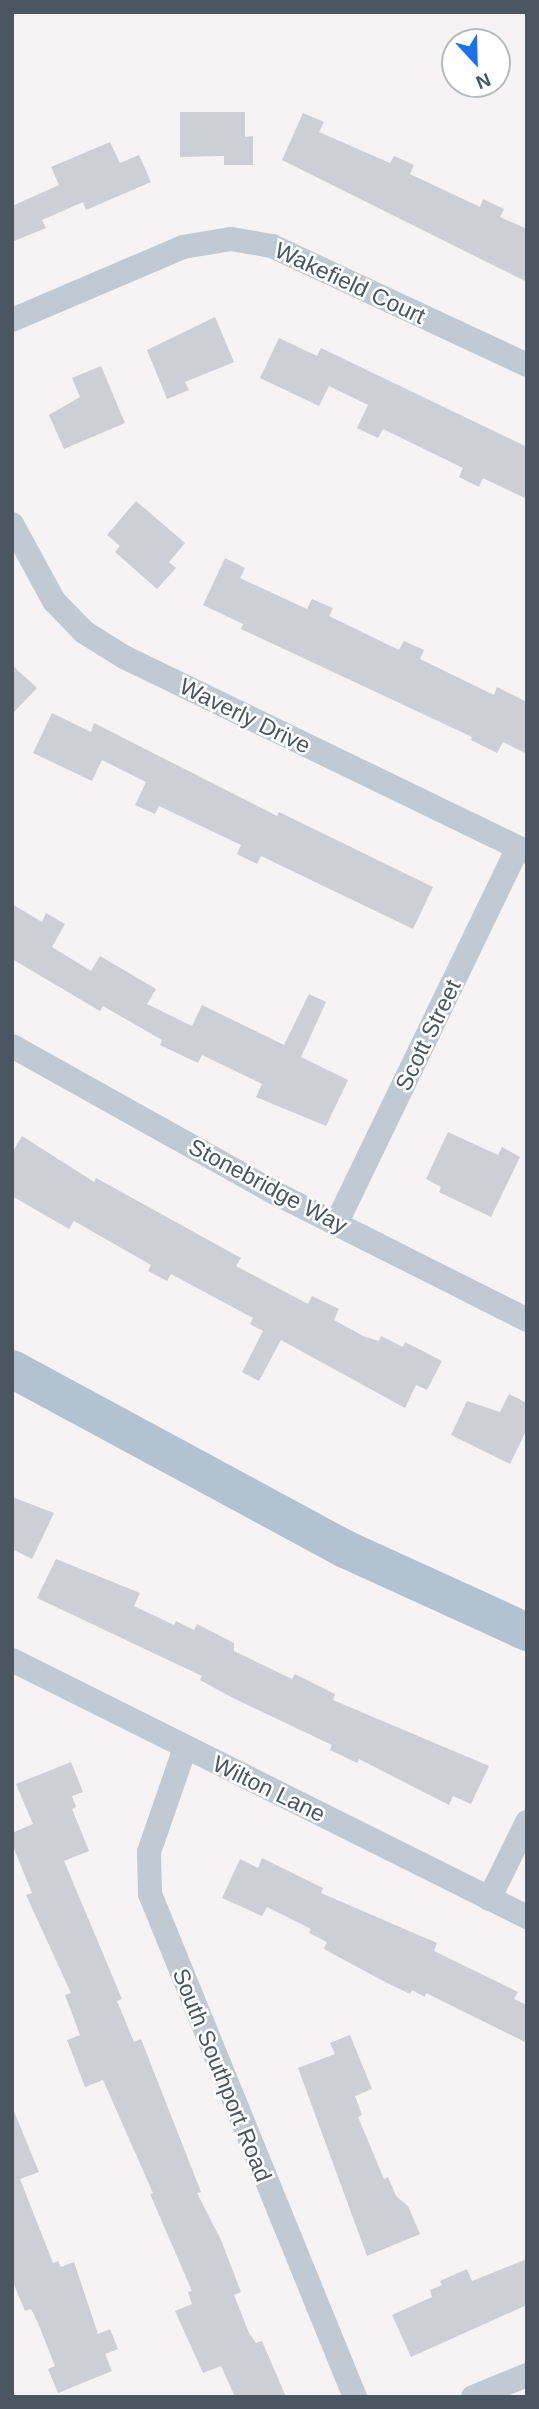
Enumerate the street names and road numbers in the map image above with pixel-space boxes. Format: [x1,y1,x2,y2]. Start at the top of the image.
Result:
street label: Wakefield Court [270,236,430,330]
street label: Waverly Drive [175,672,315,760]
street label: Scott Street [389,975,467,1095]
street label: Stonebridge Way [184,1133,352,1239]
street label: Wilton Lane [208,1750,330,1828]
street label: South Southport Road [167,1964,277,2186]

